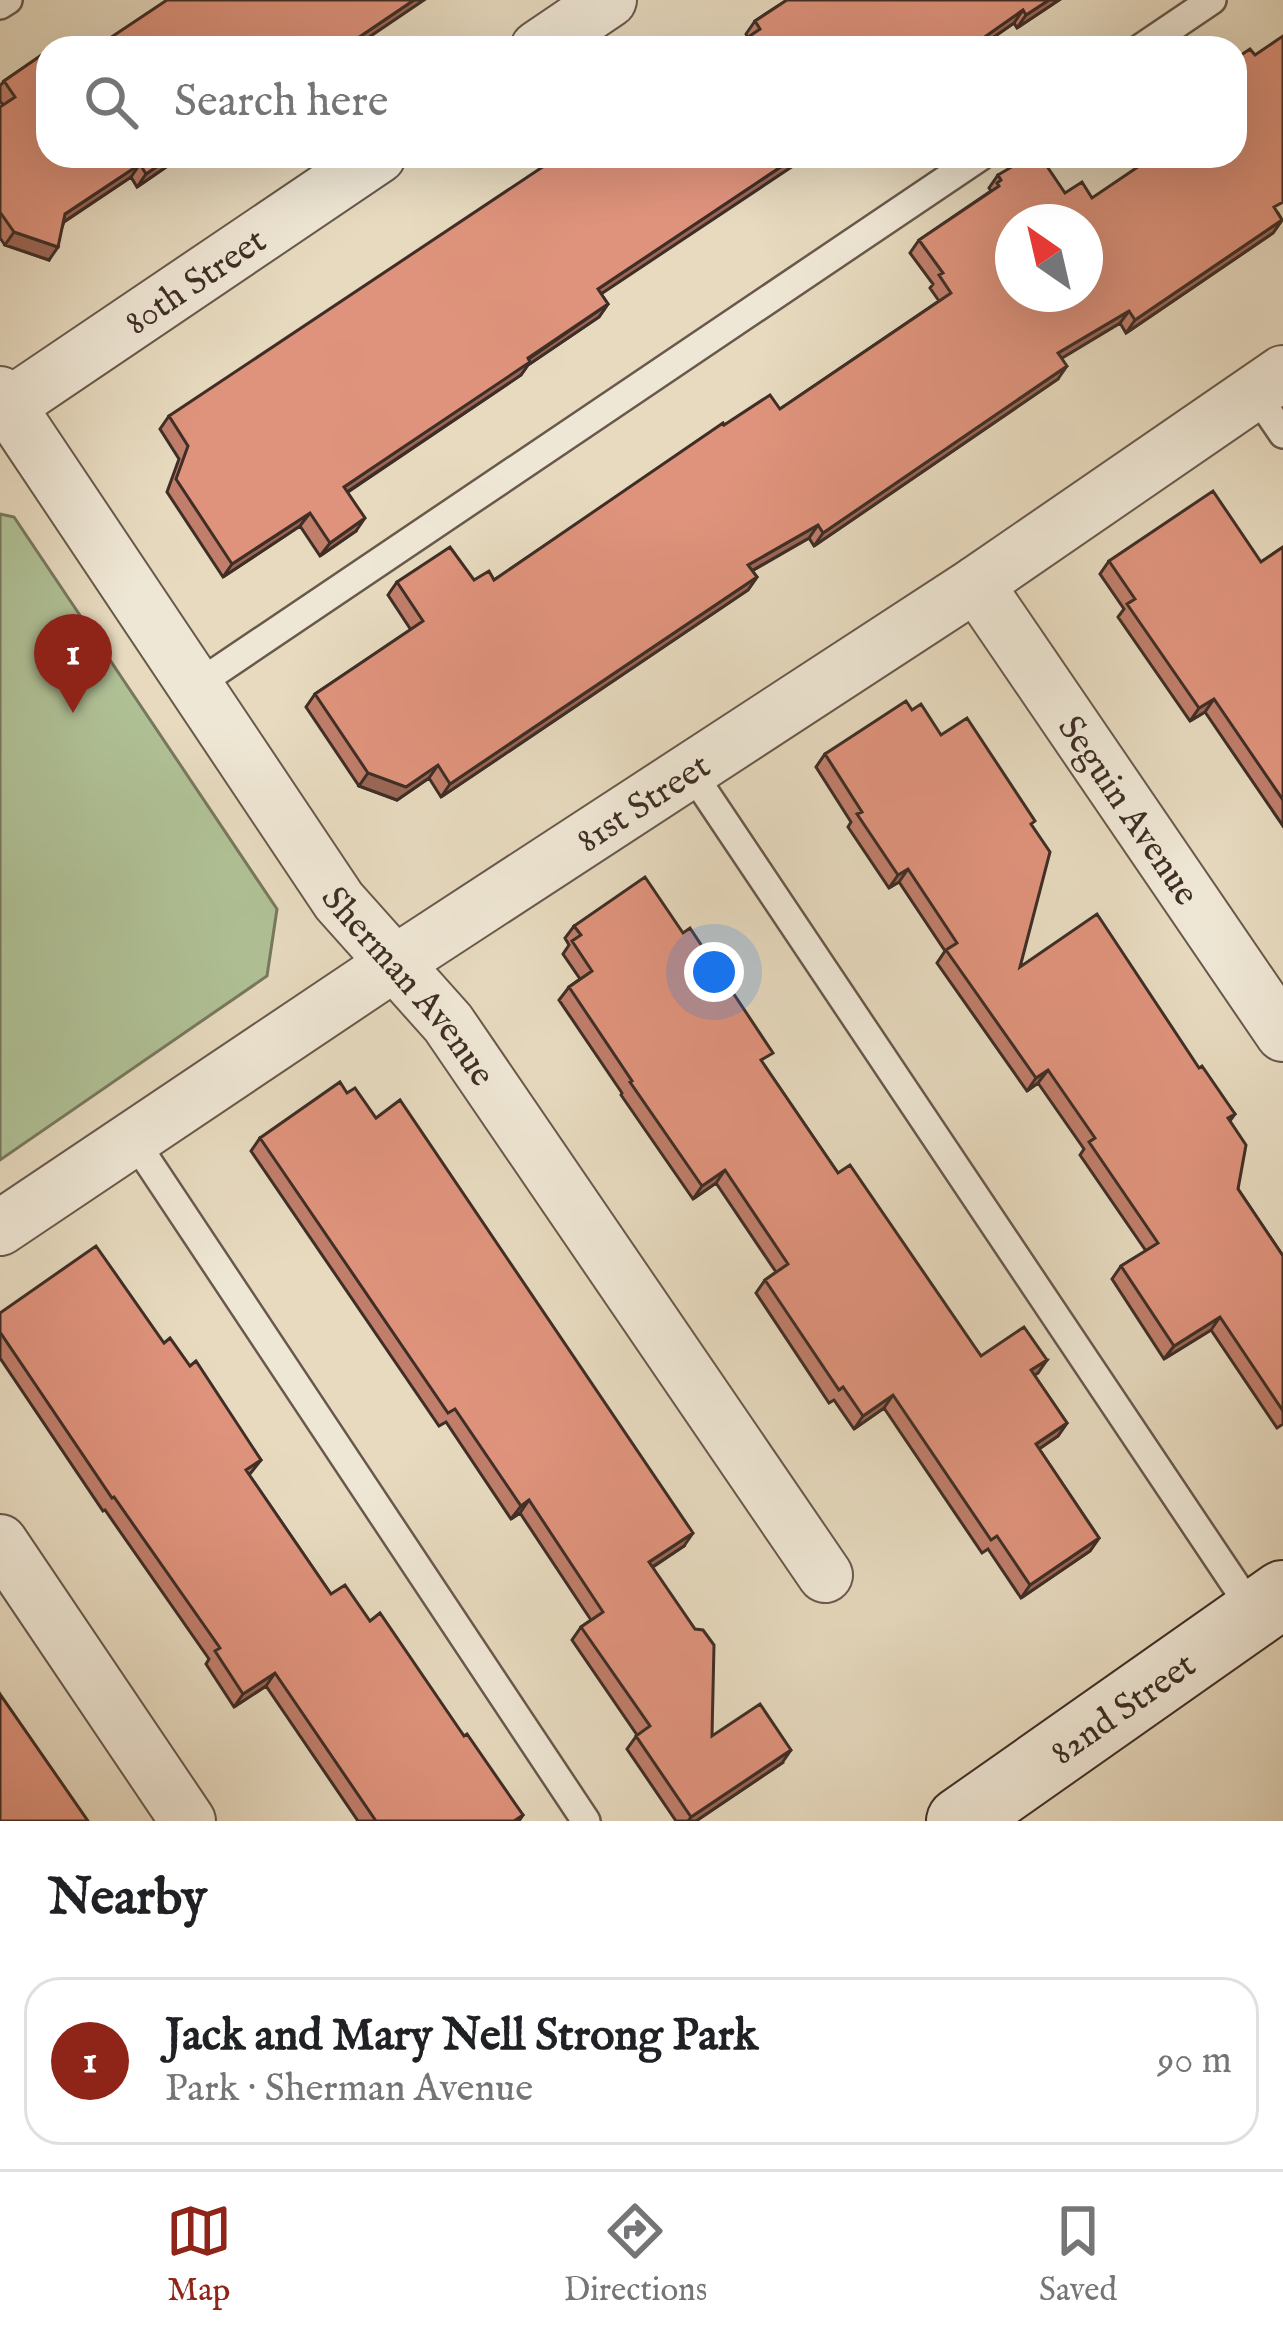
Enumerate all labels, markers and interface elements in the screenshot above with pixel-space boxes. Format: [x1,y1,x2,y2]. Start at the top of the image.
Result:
search box [36,36,1247,168]
icon: search [78,69,144,135]
text: Search here [174,74,388,131]
north arrow [995,204,1103,312]
street label: 80th Street [117,218,276,347]
pin: 1 [34,614,112,713]
street label: Seguin Avenue [1046,707,1208,915]
street label: 81st Street [569,744,719,864]
street label: Sherman Avenue [310,878,504,1096]
your location [684,942,744,1002]
street label: 82nd Street [1042,1643,1205,1776]
text: Nearby [48,1867,207,1932]
text: Jack and Mary Nell Strong Park [165,2008,758,2065]
text: 1 [83,2037,97,2086]
text: 90 m [1157,2037,1232,2086]
text: Park · Sherman Avenue [165,2065,533,2114]
tab: Map [166,2198,232,2312]
tab: Directions [564,2198,707,2312]
tab: Saved [1039,2198,1117,2312]

